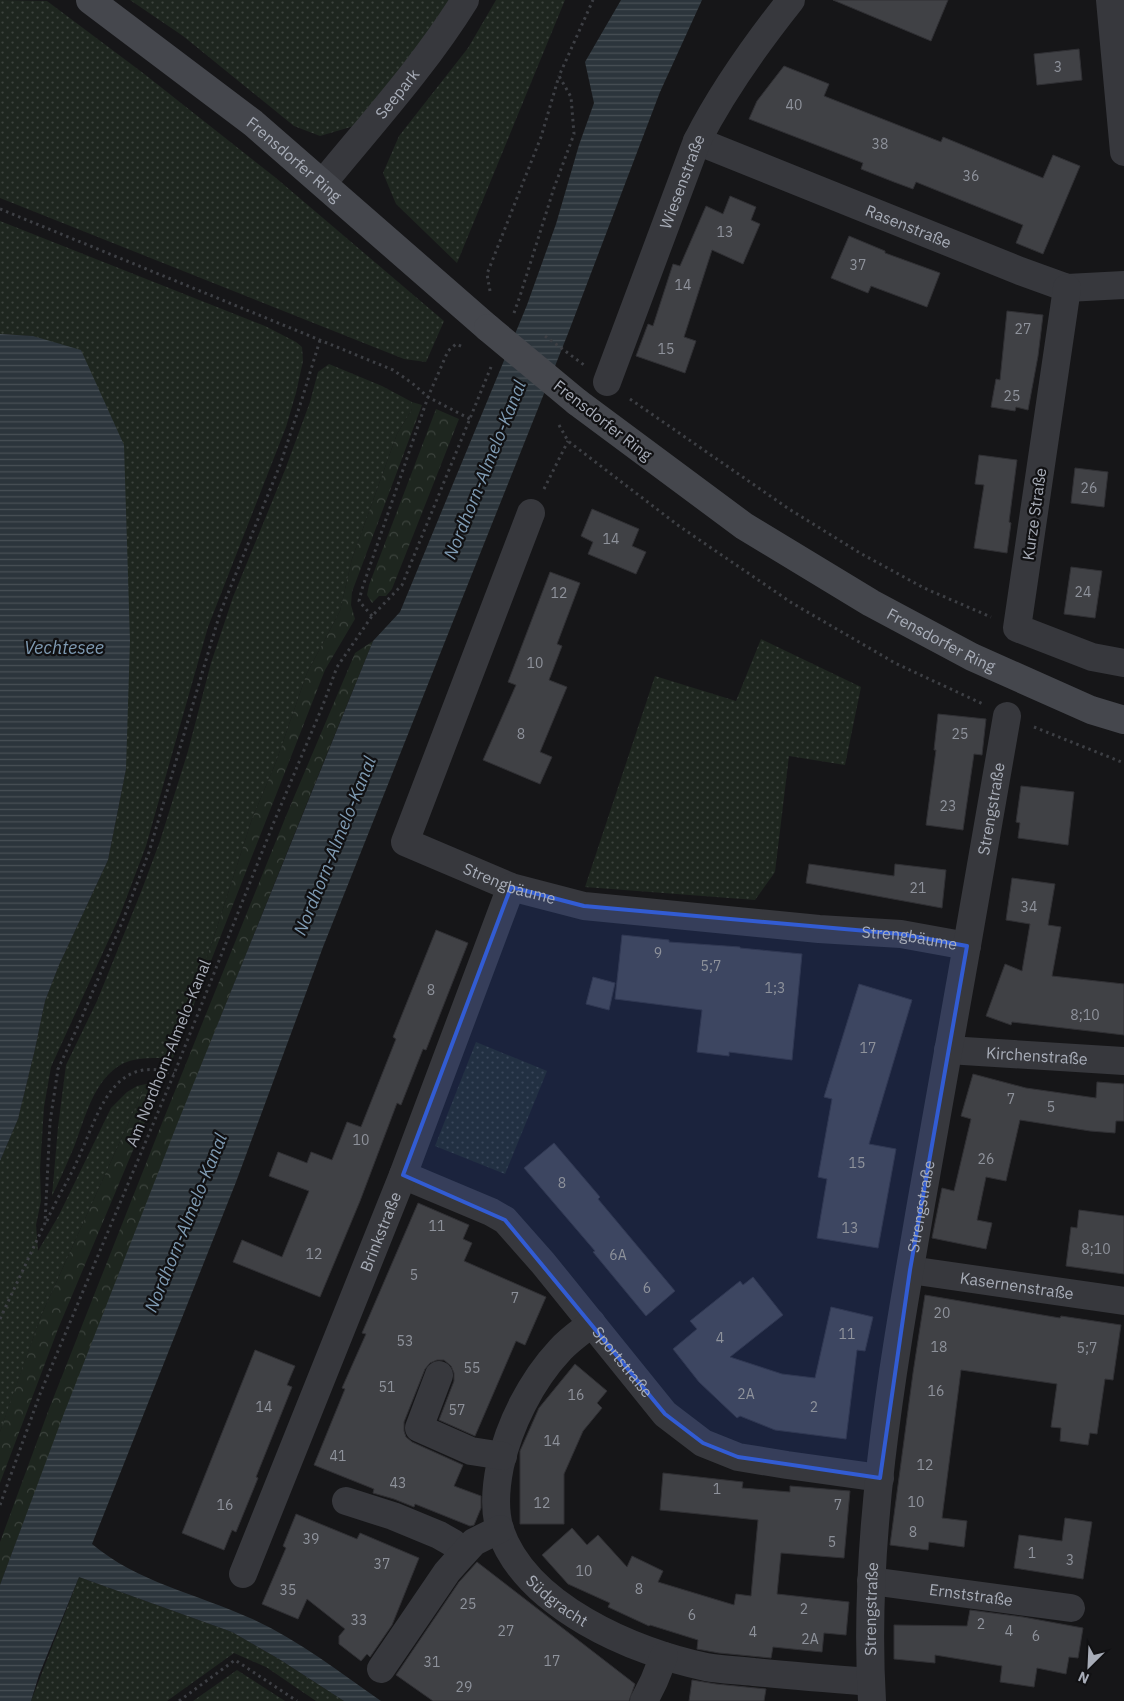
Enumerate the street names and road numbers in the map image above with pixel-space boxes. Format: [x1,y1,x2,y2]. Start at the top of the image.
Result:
street label: Seepark [371,64,424,123]
street label: Frensdorfer Ring [243,112,346,206]
street label: Wiesenstraße [655,130,709,232]
street label: Rasenstraße [863,200,955,252]
street label: Frensdorfer Ring [550,375,657,465]
street label: Kurze Straße [1018,466,1050,561]
street label: Frensdorfer Ring [884,603,999,676]
street label: Strengstraße [973,761,1009,857]
street label: Strengbäume [460,858,558,908]
street label: Strengbäume [861,922,959,954]
street label: Am Nordhorn-Almelo-Kanal [121,957,215,1149]
street label: Kirchenstraße [985,1042,1088,1069]
street label: Strengstraße [903,1158,939,1254]
street label: Brinkstraße [355,1188,405,1274]
street label: Kasernenstraße [959,1267,1075,1304]
street label: Sportstraße [588,1322,658,1402]
street label: Strengstraße [860,1561,882,1656]
street label: Südgracht [522,1570,592,1631]
street label: Ernststraße [928,1579,1014,1610]

